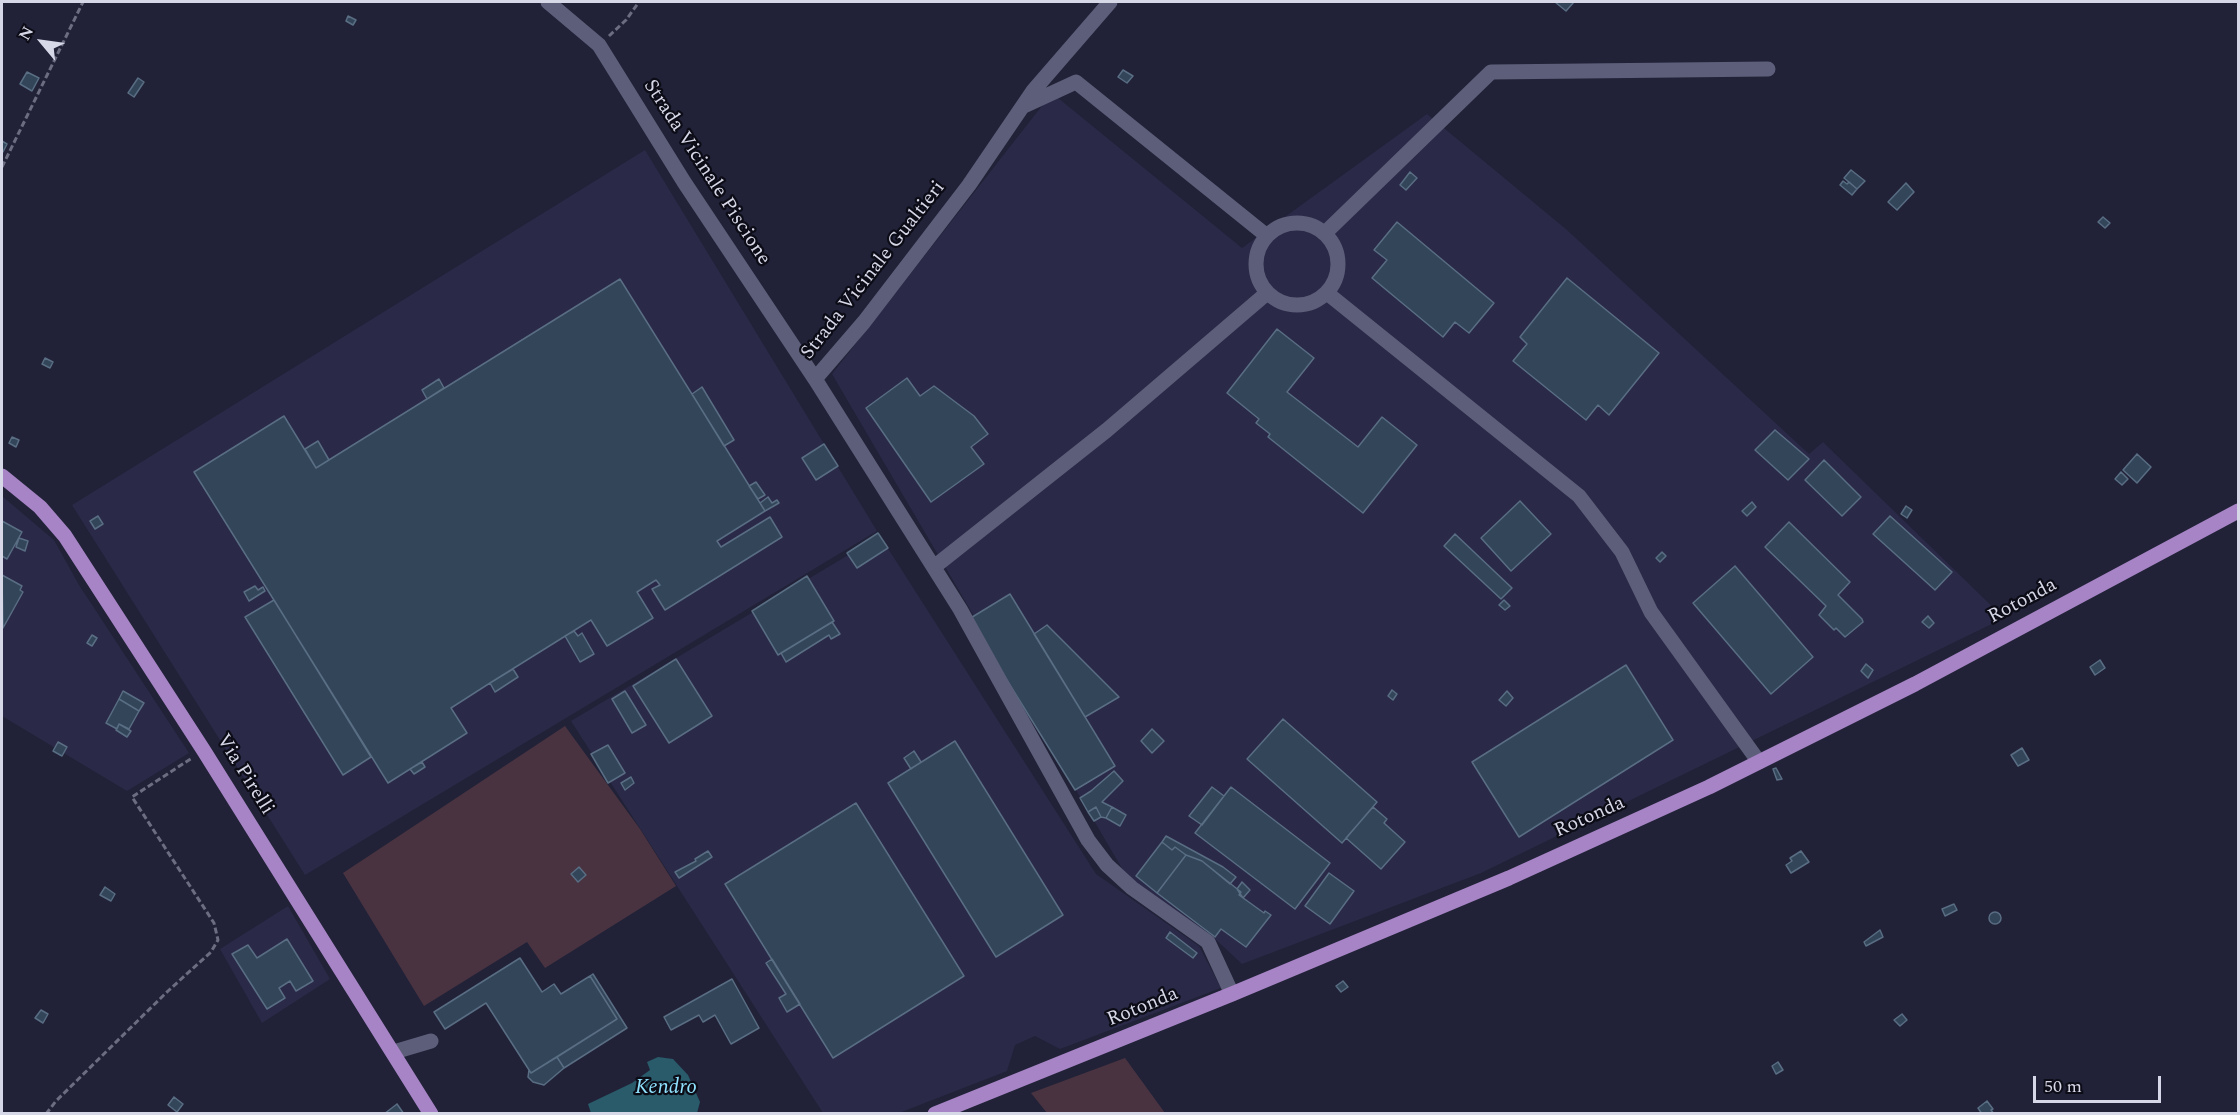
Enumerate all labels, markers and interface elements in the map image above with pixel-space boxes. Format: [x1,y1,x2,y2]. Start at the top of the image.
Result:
north arrow [12,12,72,72]
text: N [13,22,40,45]
street label: Strada Vicinale Piscione [637,76,775,270]
street label: Strada Vicinale Gualtieri [797,177,951,365]
street label: Rotonda [1984,574,2062,630]
street label: Via Pirelli [210,730,278,820]
street label: Rotonda [1551,792,1629,844]
street label: Rotonda [1104,983,1182,1033]
scale bar [2036,1064,2164,1102]
text: 50 m [2044,1073,2082,1100]
water label: Kendro [635,1076,697,1102]

